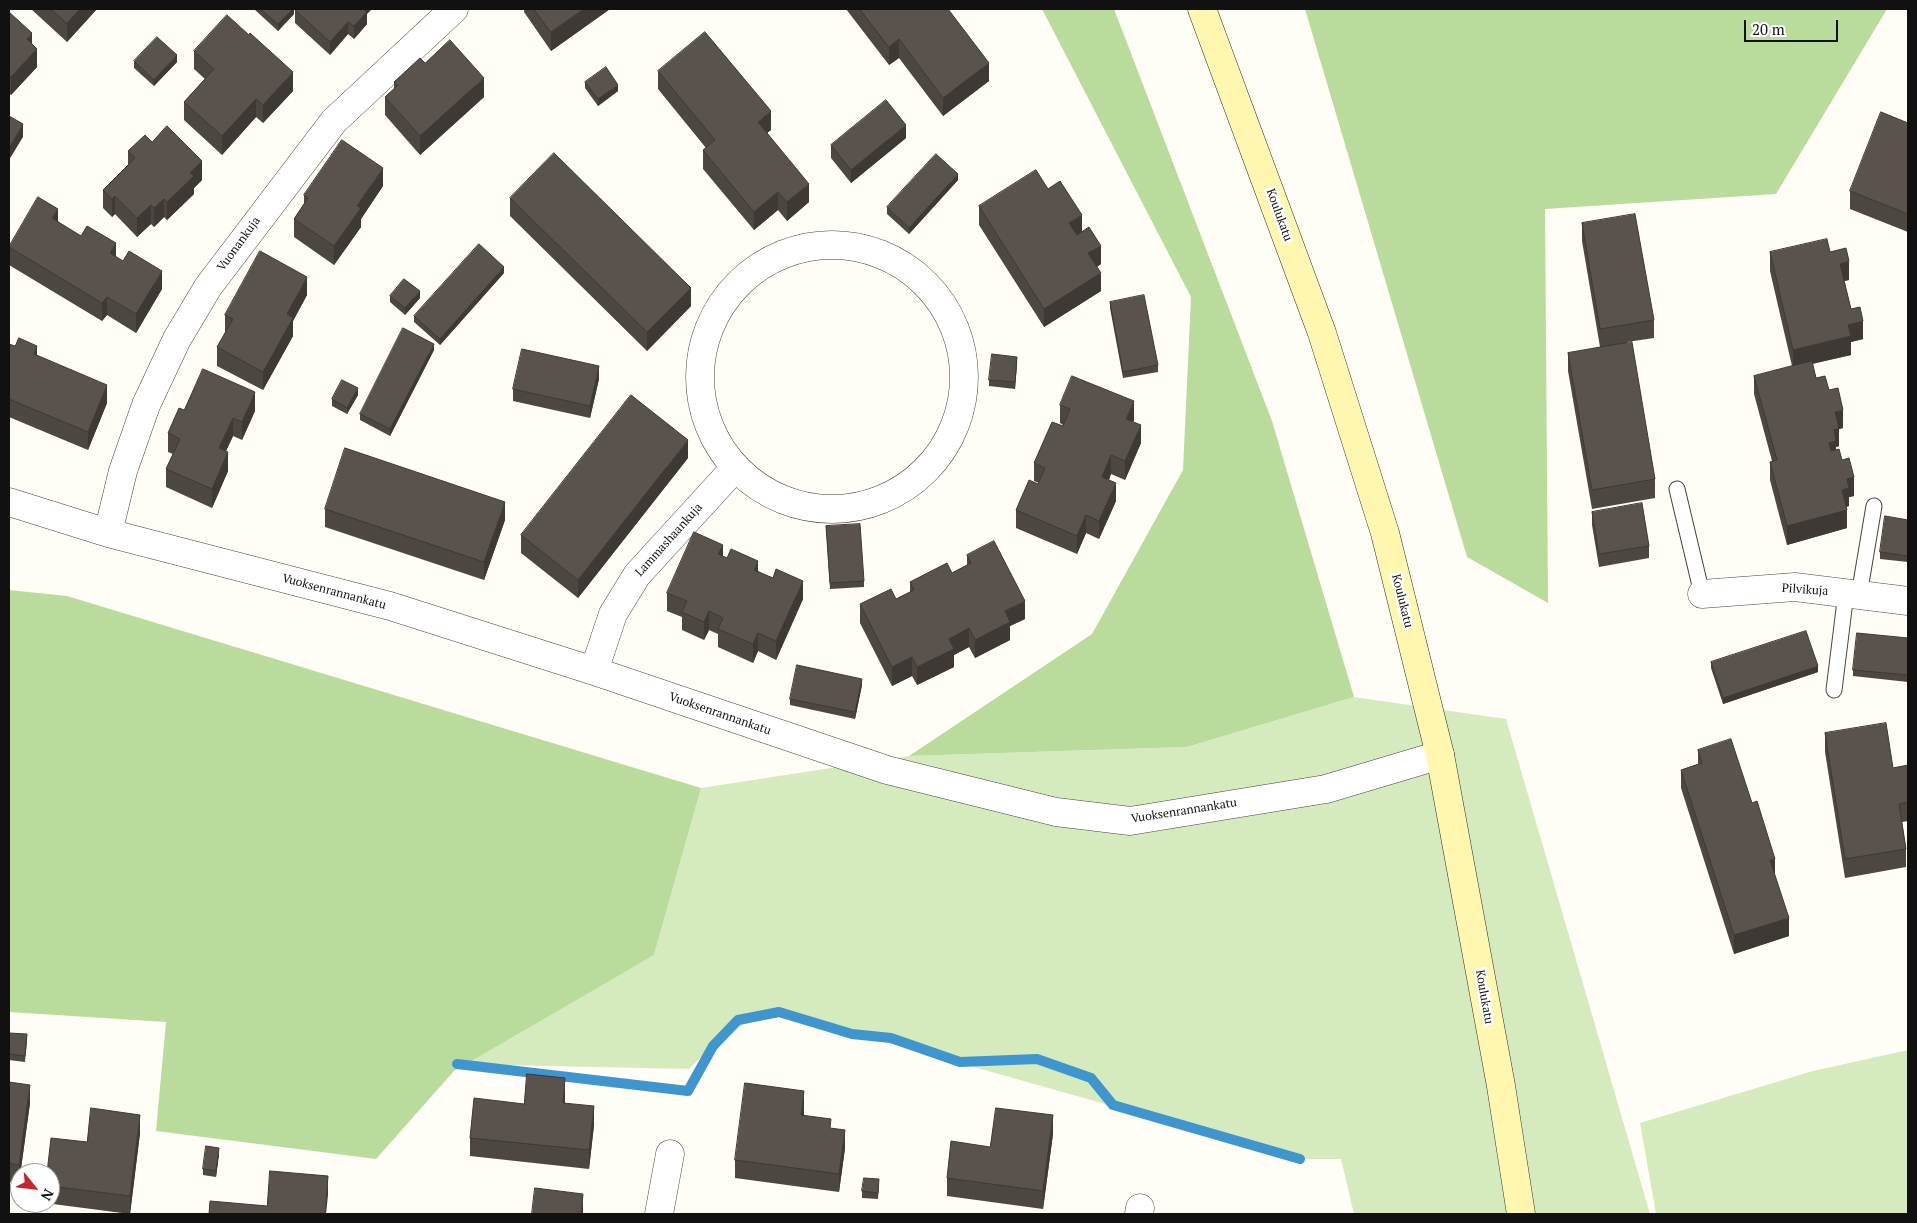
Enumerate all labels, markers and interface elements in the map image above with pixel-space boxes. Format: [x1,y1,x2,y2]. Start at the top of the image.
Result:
scale bar [1747,10,1841,42]
text: 20 m [1752,19,1785,39]
street label: Koulukatu [1263,187,1295,243]
street label: Vuonankuja [214,214,264,274]
street label: Lammashaankuja [632,500,706,580]
street label: Vuoksenrannankatu [280,571,388,613]
street label: Koulukatu [1388,573,1416,629]
street label: Pilvikuja [1781,581,1829,599]
street label: Vuoksenrannankatu [667,690,773,738]
street label: Vuoksenrannankatu [1130,796,1238,826]
street label: Koulukatu [1472,969,1496,1025]
north arrow [10,1163,60,1213]
text: N [37,1186,59,1204]

